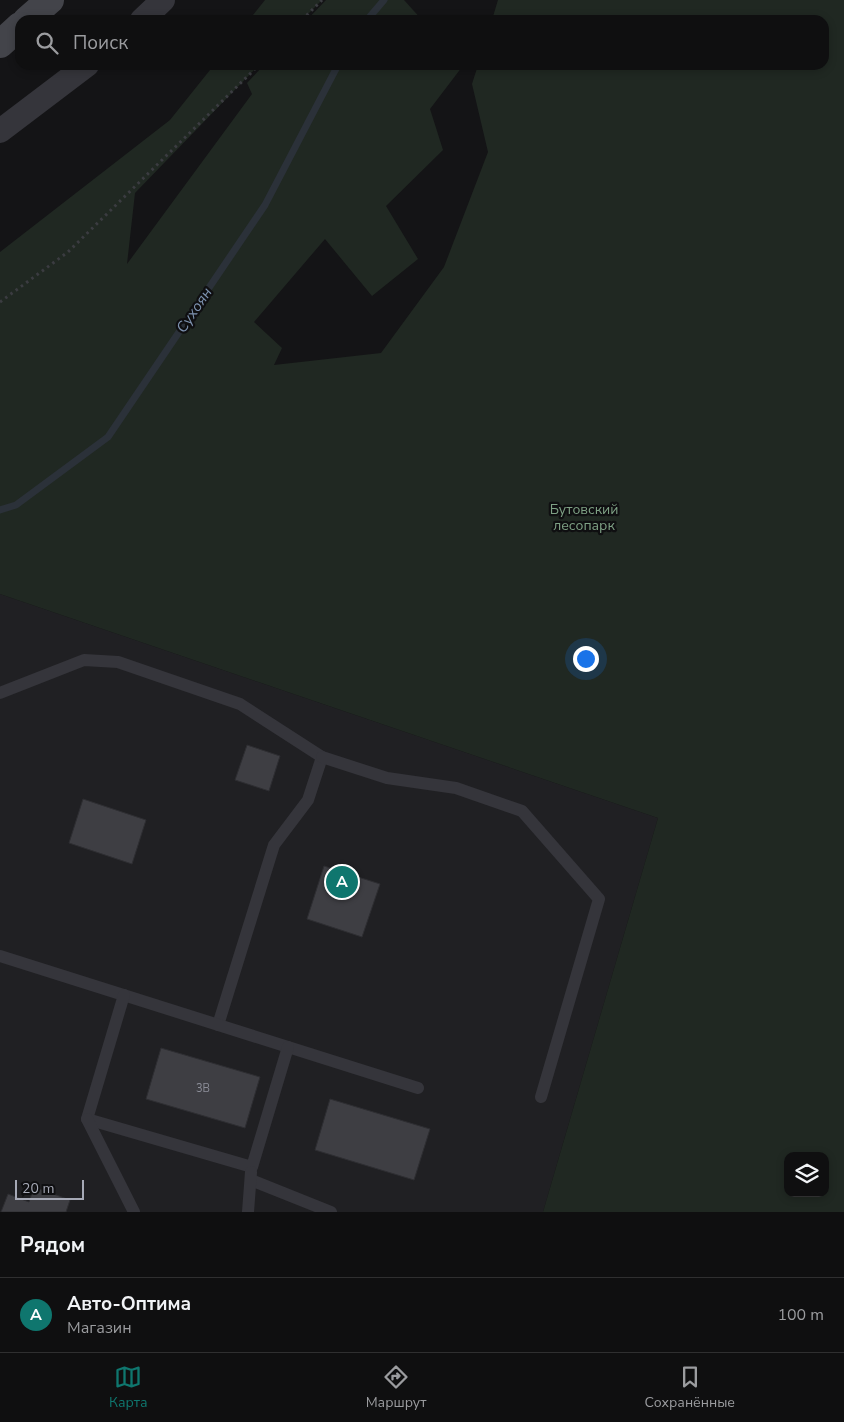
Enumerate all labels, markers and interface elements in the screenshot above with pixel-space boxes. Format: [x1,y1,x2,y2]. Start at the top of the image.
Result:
search box [15,15,829,70]
icon: search [33,29,61,57]
text: Поиск [73,30,128,56]
water label: Сухоян [171,283,217,337]
park label: Бутовский лесопарк [550,500,618,535]
your location [573,646,599,672]
pin: A [326,863,358,901]
house number: 3В [196,1081,210,1096]
map controls [784,1152,829,1197]
button: layers [784,1152,829,1197]
scale bar [15,1177,84,1200]
text: 20 m [22,1179,54,1198]
text: Рядом [20,1231,85,1259]
text: Авто-Оптима [67,1291,191,1317]
text: A [30,1304,42,1326]
text: 100 m [777,1304,824,1326]
text: Магазин [67,1317,132,1339]
tab: Карта [109,1363,148,1412]
tab: Маршрут [366,1363,426,1412]
tab: Сохранённые [644,1363,735,1412]

